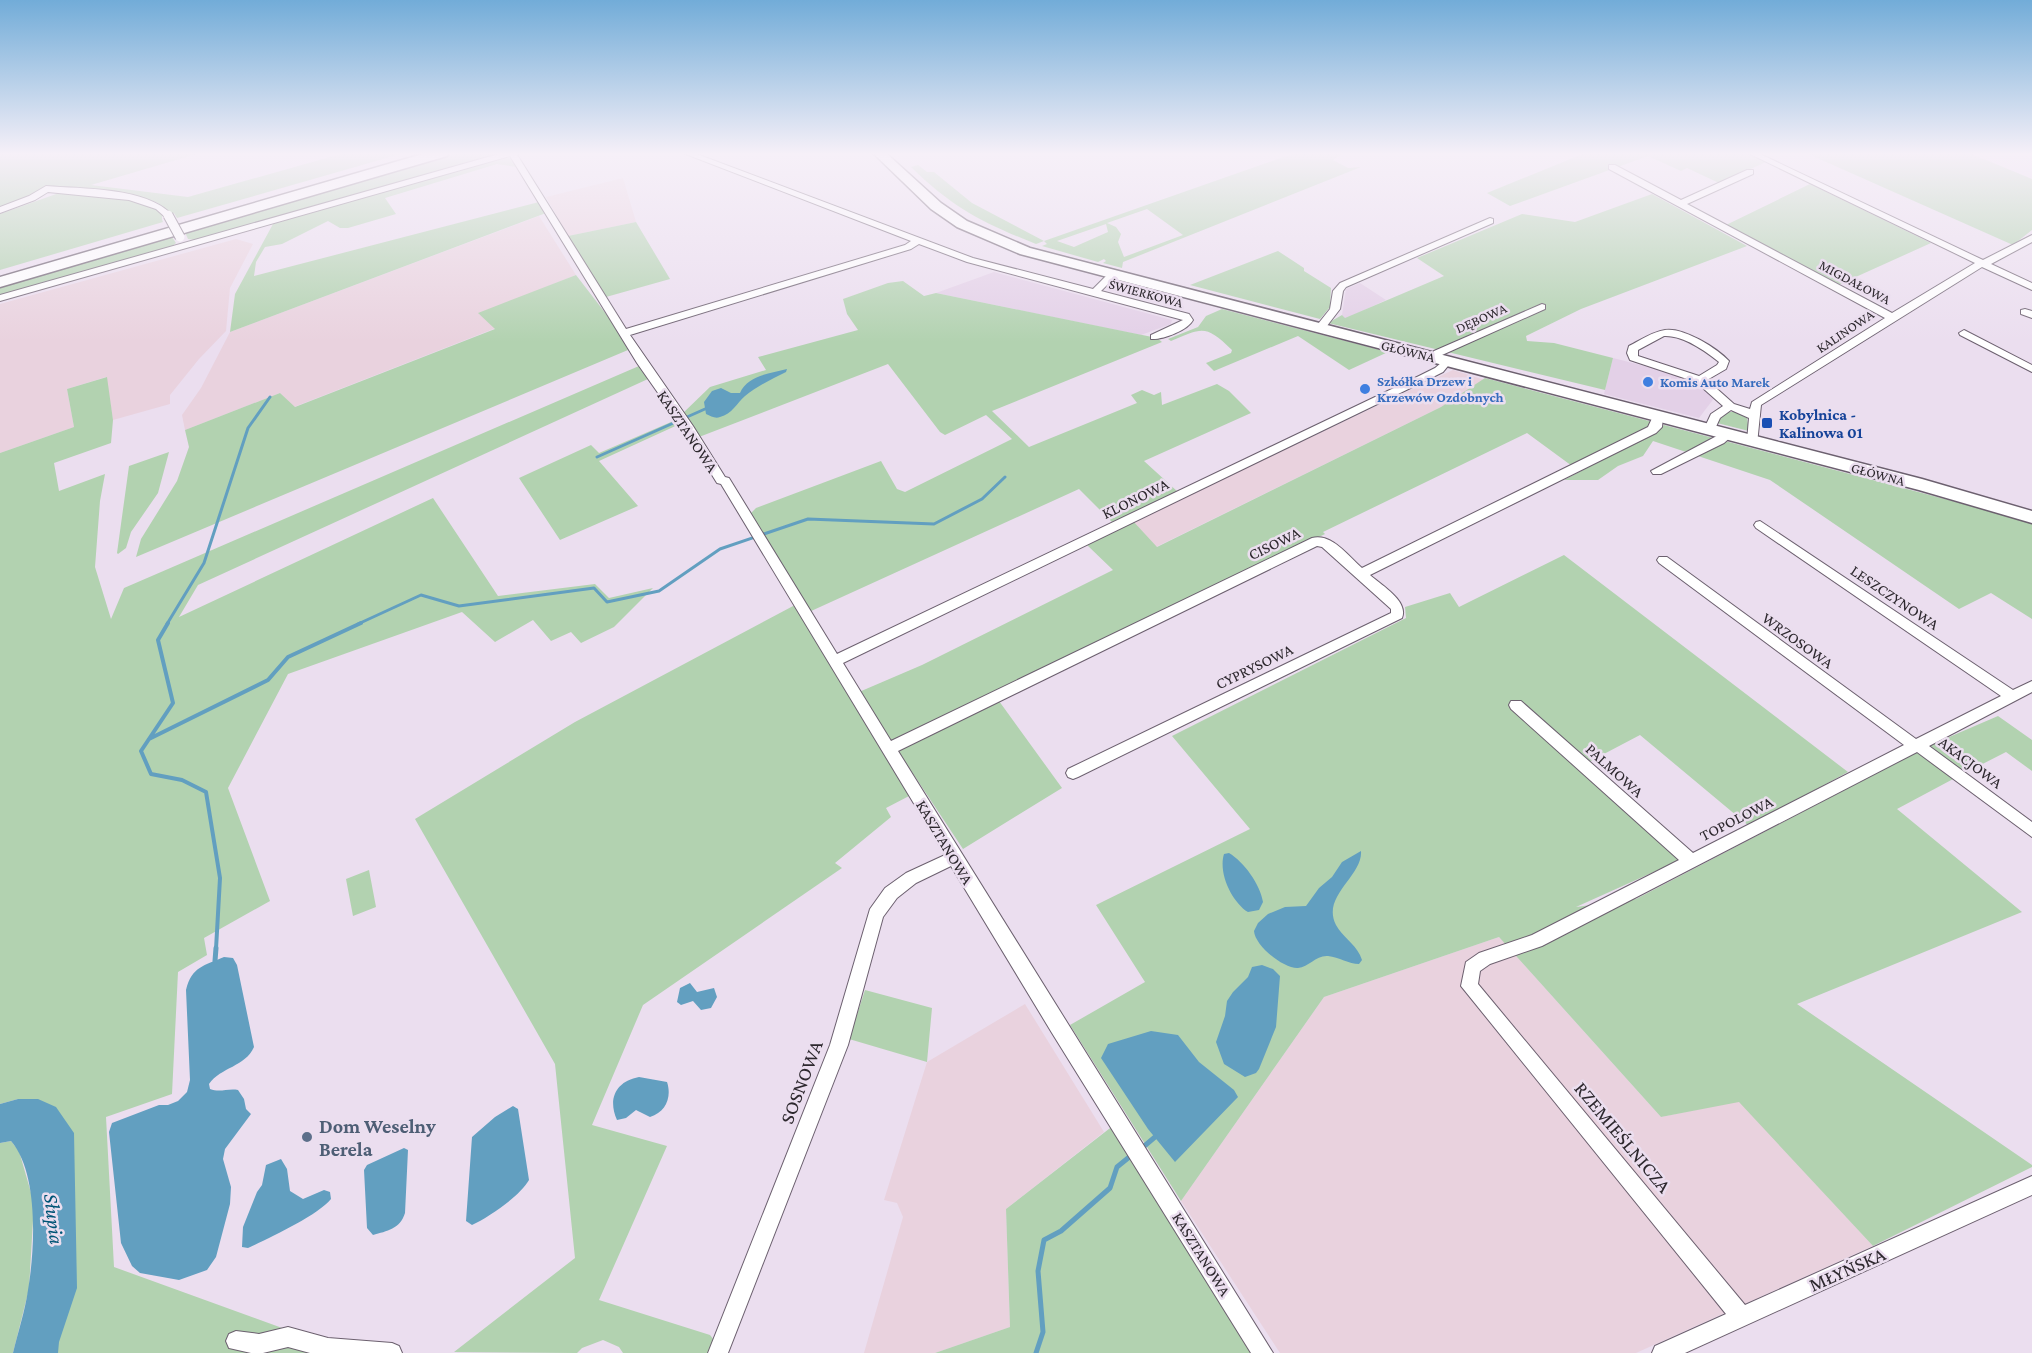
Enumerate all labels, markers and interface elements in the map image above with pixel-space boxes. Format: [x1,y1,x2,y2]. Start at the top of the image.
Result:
street label: MIGDAŁOWA [1817,257,1893,307]
street label: ŚWIERKOWA [1107,275,1185,311]
street label: DĘBOWA [1453,300,1509,336]
street label: KALINOWA [1813,306,1877,356]
street label: GŁÓWNA [1379,337,1437,365]
place label: Szkółka Drzew i Krzewów Ozdobnych [1377,373,1504,405]
place label: Komis Auto Marek [1660,374,1770,390]
marker: Komis Auto Marek [1641,375,1655,389]
marker: Szkółka Drzew i Krzewów Ozdobnych [1358,382,1372,396]
street label: KASZTANOWA [654,387,722,476]
place label: Kobylnica - Kalinowa 01 [1779,406,1863,441]
marker: Kobylnica - Kalinowa 01 [1760,416,1774,430]
street label: GŁÓWNA [1849,459,1907,489]
street label: KLONOWA [1099,475,1172,522]
street label: CISOWA [1246,523,1304,563]
street label: LESZCZYNOWA [1847,562,1943,634]
street label: WRZOSOWA [1759,609,1837,672]
street label: CYPRYSOWA [1213,640,1296,692]
street label: AKACJOWA [1935,733,2006,793]
street label: PALMOWA [1582,740,1648,801]
street label: TOPOLOWA [1697,792,1776,844]
street label: KASZTANOWA [913,797,977,888]
street label: SOSNOWA [775,1037,827,1127]
street label: RZEMIEŚLNICZA [1570,1077,1676,1197]
place label: Dom Weselny Berela [319,1115,436,1160]
marker: Dom Weselny Berela [300,1130,314,1144]
water label: Słupia [39,1192,69,1246]
street label: KASZTANOWA [1169,1209,1234,1300]
street label: MŁYŃSKA [1805,1242,1889,1296]

